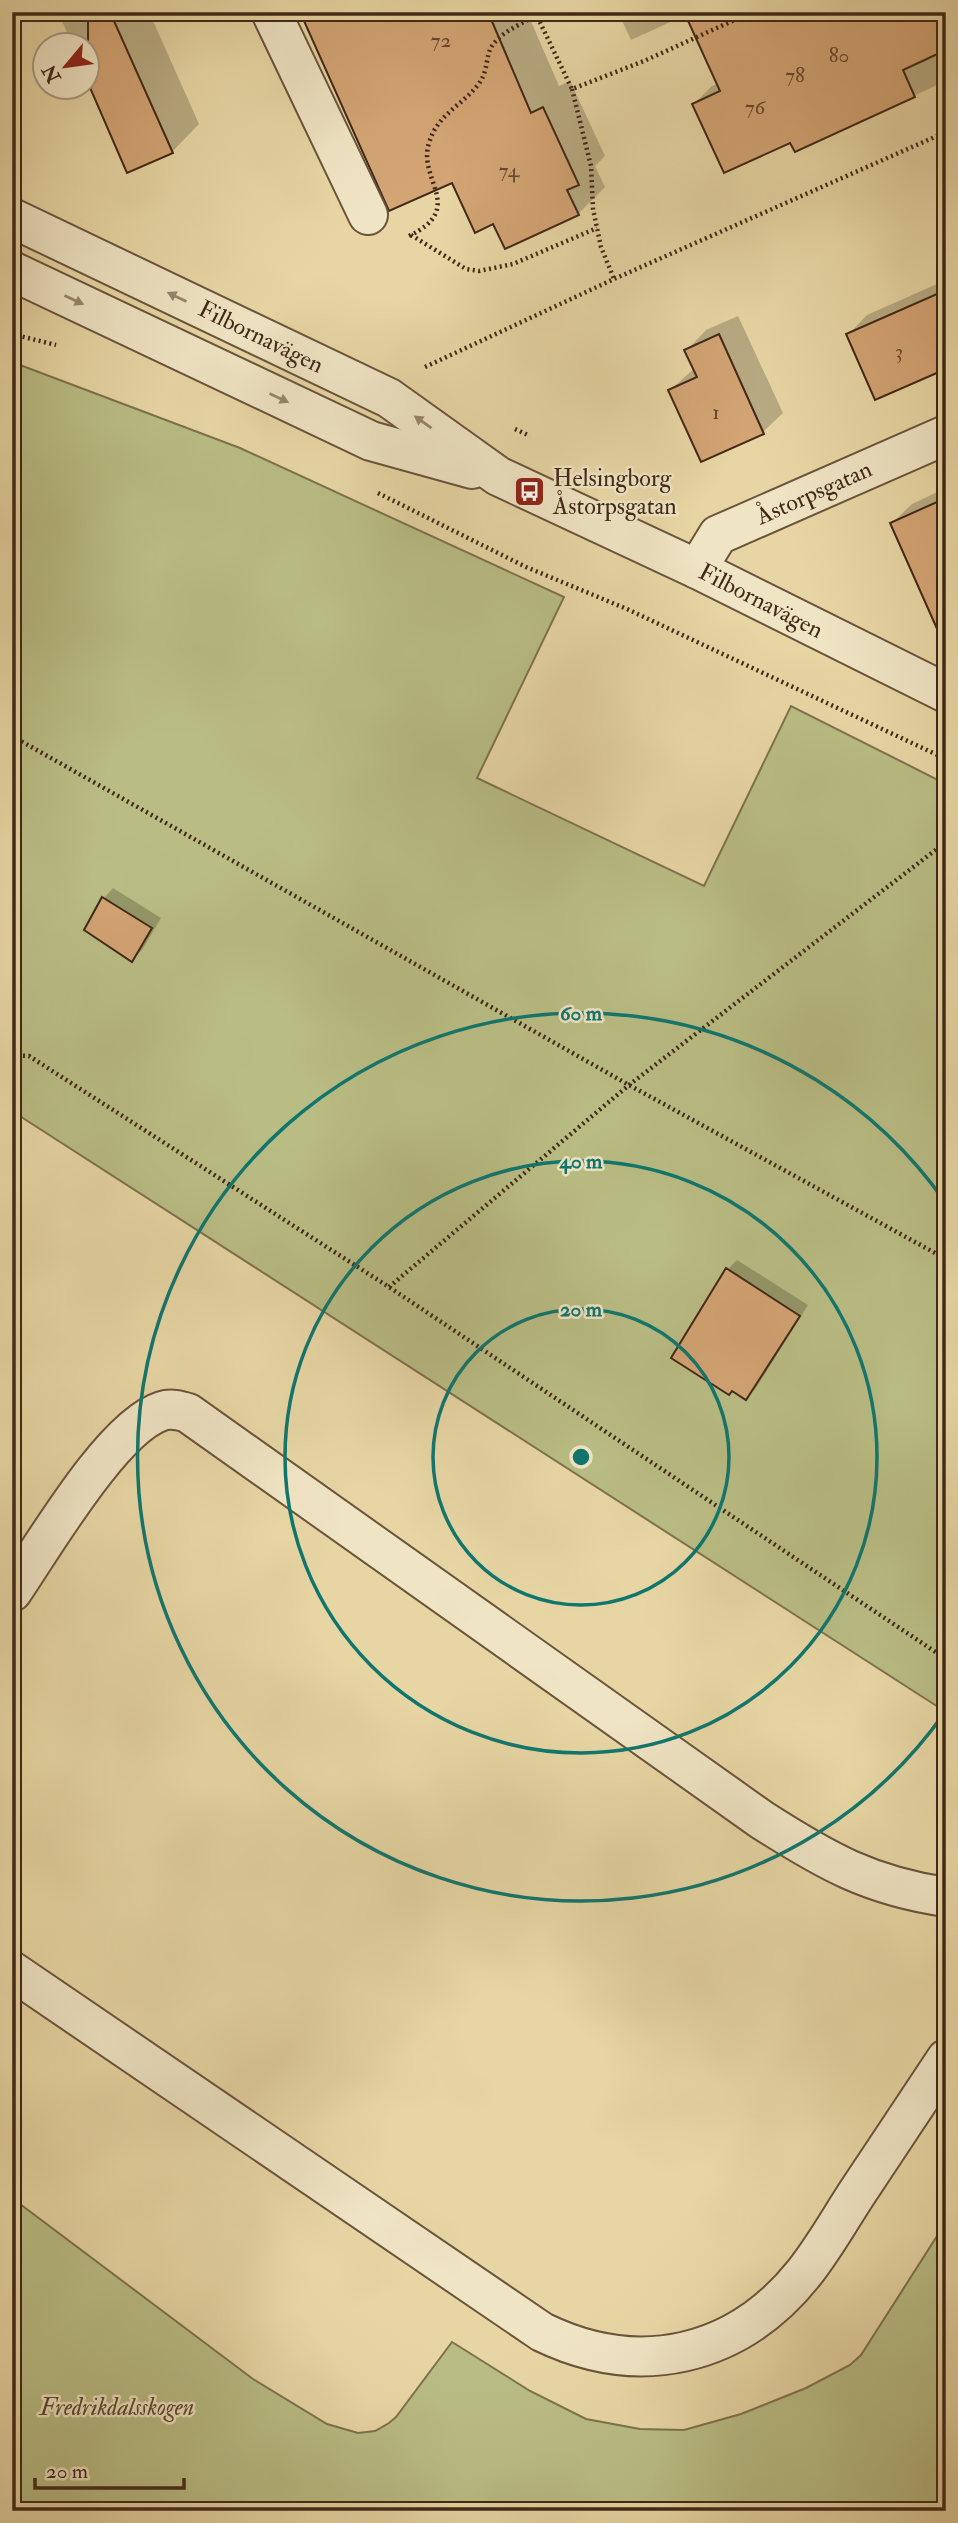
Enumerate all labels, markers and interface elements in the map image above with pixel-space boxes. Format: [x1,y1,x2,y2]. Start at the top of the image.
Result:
house number: 72 [431,27,451,54]
north arrow [32,32,102,102]
house number: 80 [829,42,849,69]
text: N [37,60,67,88]
house number: 78 [785,62,805,89]
house number: 76 [745,94,767,121]
house number: 74 [499,157,521,184]
one-way arrow [167,291,187,303]
street label: Filbornavägen [193,293,329,381]
one-way arrow [64,294,84,306]
house number: 3 [895,338,903,365]
one-way arrow [269,392,289,403]
house number: 1 [712,399,720,426]
one-way arrow [414,415,432,429]
street label: Åstorpsgatan [750,453,877,533]
place label: Helsingborg Åstorpsgatan [552,463,677,522]
bus stop icon: Helsingborg Åstorpsgatan [513,475,547,509]
street label: Filbornavägen [693,556,829,646]
text: 60 m [560,1000,603,1027]
text: 40 m [559,1148,603,1175]
text: 20 m [560,1296,603,1323]
centre of rings [569,1445,593,1469]
park label: Fredrikdalsskogen [39,2392,194,2423]
scale bar [35,2446,184,2490]
text: 20 m [46,2458,88,2485]

